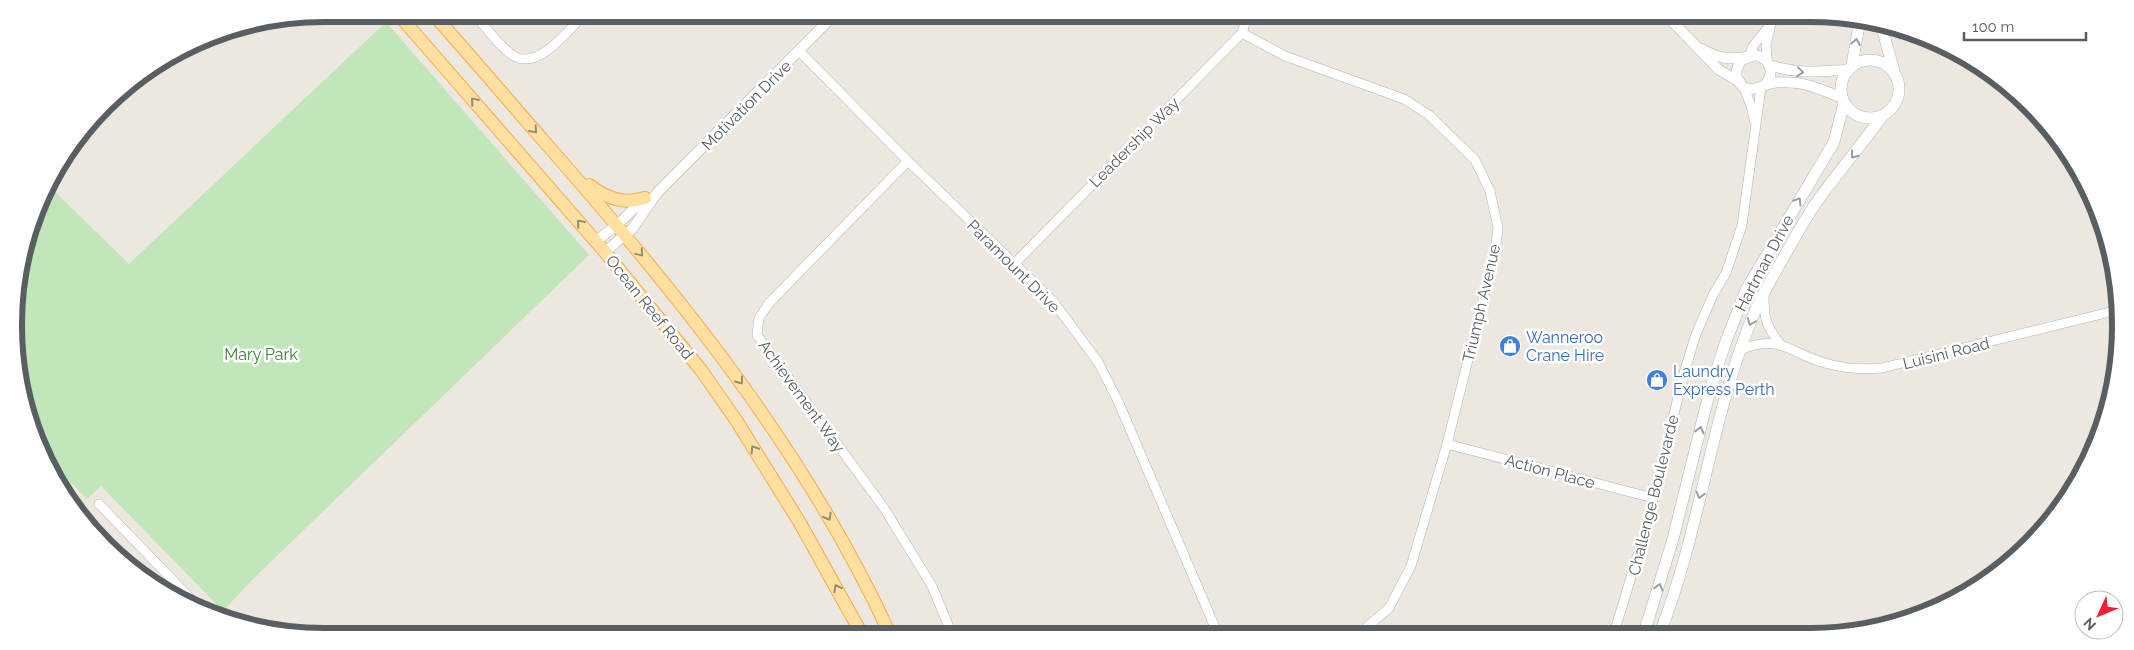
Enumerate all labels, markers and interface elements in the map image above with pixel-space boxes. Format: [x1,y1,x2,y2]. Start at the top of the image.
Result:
scale bar [1964,10,2086,42]
text: 100 m [1972,18,2014,36]
one-way arrow [1851,38,1861,47]
street label: Motivation Drive [698,57,795,154]
one-way arrow [1796,66,1804,77]
street label: Leadership Way [1085,93,1183,191]
one-way arrow [470,97,479,106]
one-way arrow [528,124,537,133]
one-way arrow [1852,149,1860,158]
one-way arrow [1792,198,1802,207]
street label: Hartman Drive [1731,212,1798,315]
street label: Paramount Drive [963,216,1064,317]
one-way arrow [577,220,586,229]
street label: Triumph Avenue [1459,242,1504,364]
one-way arrow [634,247,643,256]
street label: Ocean Reef Road [602,251,697,363]
one-way arrow [1747,317,1757,326]
place label: Wanneroo Crane Hire [1526,328,1604,365]
shop icon: Wanneroo Crane Hire [1498,334,1522,358]
street label: Luisini Road [1901,334,1992,373]
street label: Achievement Way [754,336,849,456]
park label: Mary Park [224,345,298,364]
place label: Laundry Express Perth [1673,362,1774,399]
shop icon: Laundry Express Perth [1645,368,1669,392]
one-way arrow [734,375,743,385]
street label: Challenge Boulevarde [1624,413,1683,577]
one-way arrow [1694,425,1705,434]
one-way arrow [750,445,760,454]
street label: Action Place [1503,450,1597,493]
one-way arrow [1696,490,1706,498]
one-way arrow [822,512,832,521]
one-way arrow [1653,582,1664,591]
one-way arrow [833,585,843,594]
north arrow [2074,590,2124,640]
text: N [2080,615,2099,633]

